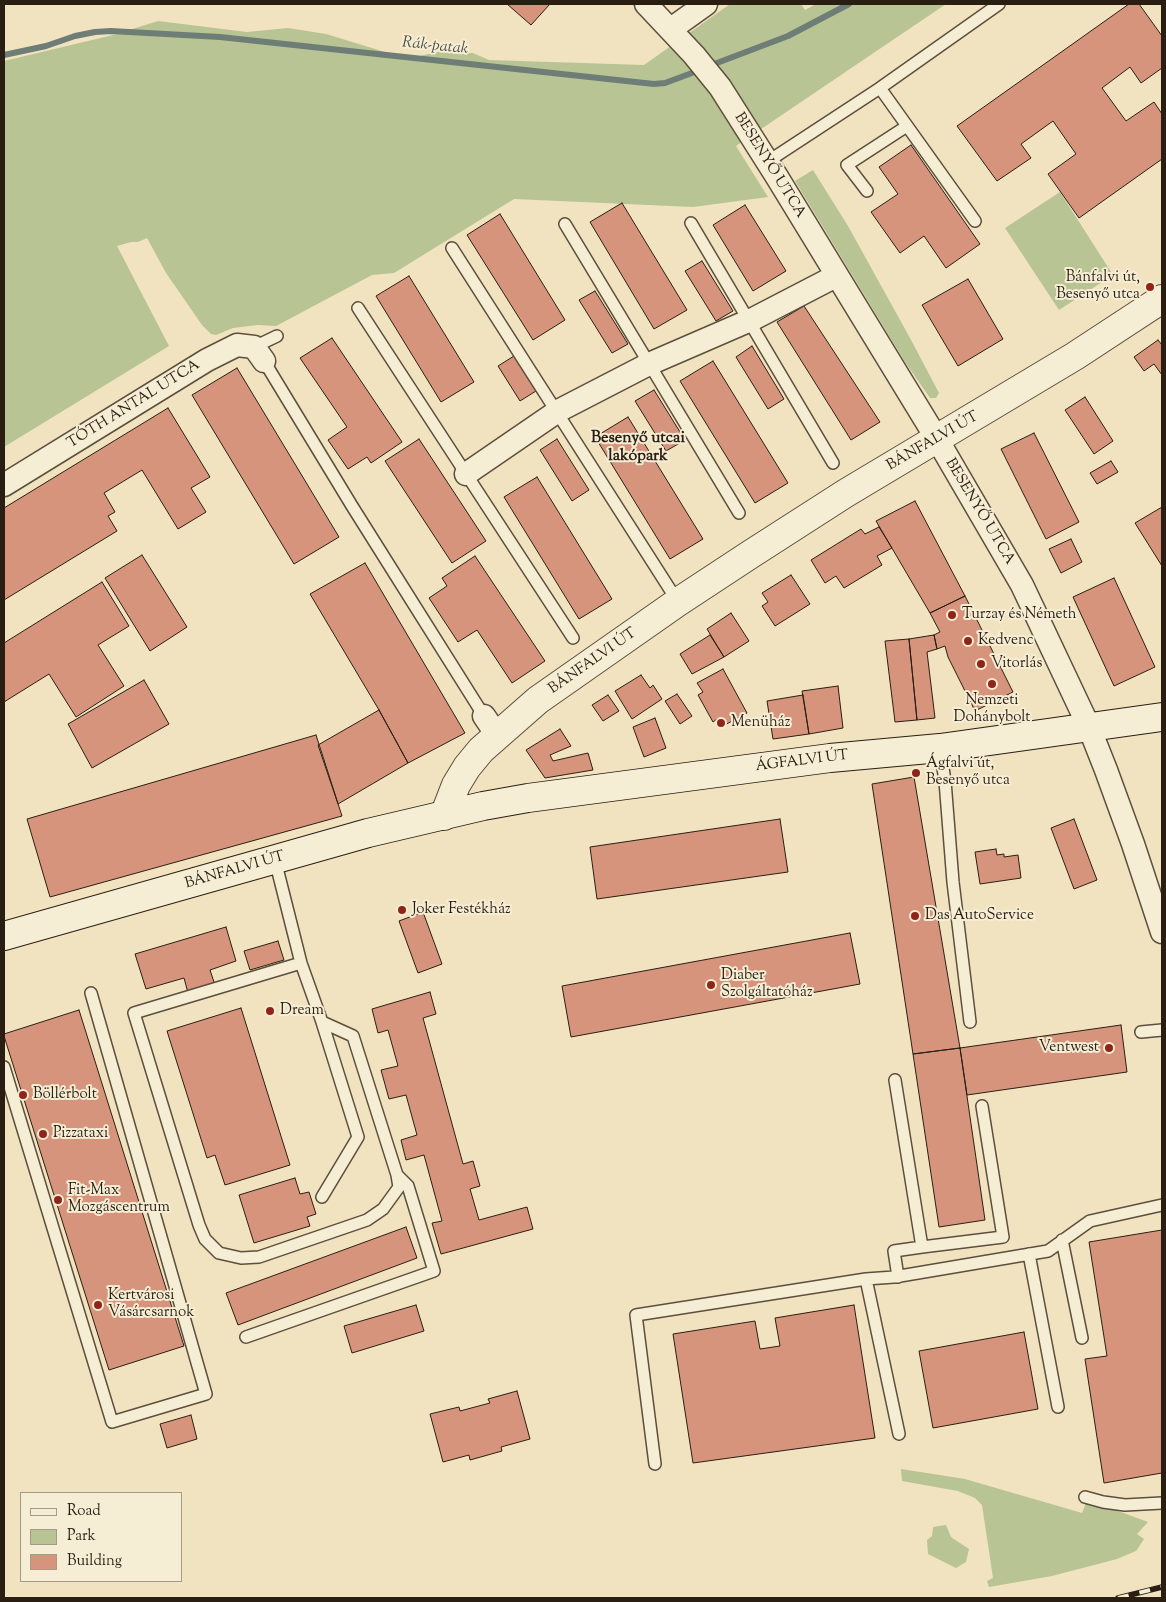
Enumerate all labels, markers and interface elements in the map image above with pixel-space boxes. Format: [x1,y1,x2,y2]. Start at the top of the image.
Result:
water label: Rák-patak [401,34,469,60]
street label: BESENYŐ UTCA [729,110,809,222]
place label: Bánfalvi út, Besenyő utca [1056,269,1140,304]
marker: Bánfalvi út, Besenyő utca [1144,281,1156,293]
street label: TÓTH ANTAL UTCA [64,357,204,453]
street label: BÁNFALVI ÚT [884,408,982,476]
district label: Besenyő utcai lakópark [591,429,685,467]
street label: BESENYŐ UTCA [940,455,1018,569]
place label: Turzay és Németh [962,606,1076,624]
marker: Turzay és Németh [946,609,958,621]
street label: BÁNFALVI ÚT [546,625,640,699]
place label: Kedvenc [978,632,1033,650]
marker: Kedvenc [962,635,974,647]
place label: Vitorlás [991,655,1042,673]
marker: Vitorlás [975,658,987,670]
marker: Nemzeti Dohánybolt [986,678,998,690]
place label: Nemzeti Dohánybolt [954,692,1030,727]
place label: Menüház [731,714,790,732]
marker: Menüház [715,717,727,729]
street label: ÁGFALVI ÚT [754,747,850,777]
place label: Ágfalvi út, Besenyő utca [926,755,1010,790]
marker: Ágfalvi út, Besenyő utca [910,767,922,779]
street label: BÁNFALVI ÚT [183,848,287,894]
place label: Joker Festékház [412,901,511,919]
marker: Joker Festékház [396,904,408,916]
place label: Das AutoService [925,907,1034,925]
marker: Das AutoService [909,910,921,922]
place label: Diaber Szolgáltatóház [721,967,813,1002]
marker: Diaber Szolgáltatóház [705,979,717,991]
place label: Dream [280,1002,324,1020]
marker: Dream [264,1005,276,1017]
place label: Ventwest [1039,1039,1099,1057]
marker: Ventwest [1103,1042,1115,1054]
place label: Böllérbolt [33,1086,97,1104]
marker: Böllérbolt [17,1089,29,1101]
place label: Pizzataxi [53,1125,108,1143]
marker: Pizzataxi [37,1128,49,1140]
place label: Fit-Max Mozgáscentrum [68,1182,170,1217]
marker: Fit-Max Mozgáscentrum [52,1194,64,1206]
place label: Kertvárosi Vásárcsarnok [108,1287,194,1322]
marker: Kertvárosi Vásárcsarnok [92,1299,104,1311]
legend [20,1492,182,1582]
text: Road [67,1501,101,1522]
text: Park [67,1526,96,1547]
text: Building [67,1551,122,1572]

